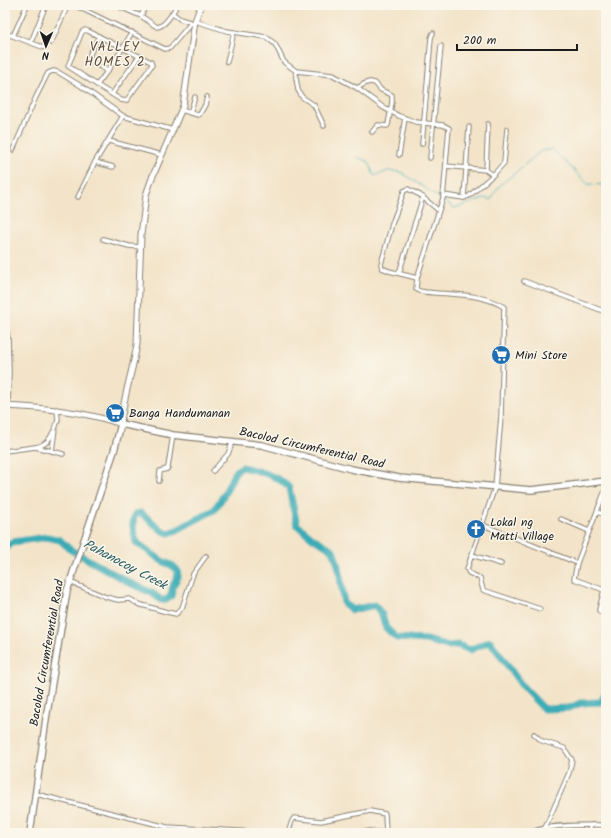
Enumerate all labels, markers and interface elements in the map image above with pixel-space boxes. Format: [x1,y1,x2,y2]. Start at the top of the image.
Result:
north arrow [26,26,66,66]
scale bar [457,26,577,52]
text: 200 m [463,31,497,50]
district label: VALLEY HOMES 2 [84,37,146,73]
text: N [42,46,49,64]
supermarket icon: Mini Store [490,344,512,366]
place label: Mini Store [515,346,568,365]
supermarket icon: Banga Handumanan [104,402,126,424]
place label: Banga Handumanan [129,404,230,423]
street label: Bacolod Circumferential Road [238,422,387,474]
place label: Lokal ng Matti Village [490,513,555,546]
church icon: Lokal ng Matti Village [465,518,487,540]
water label: Pahanocoy Creek [79,534,172,597]
street label: Bacolod Circumferential Road [25,577,69,728]

